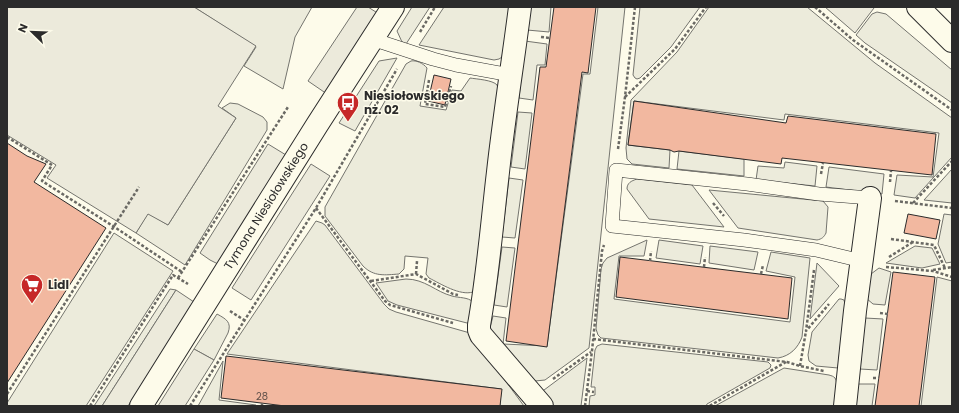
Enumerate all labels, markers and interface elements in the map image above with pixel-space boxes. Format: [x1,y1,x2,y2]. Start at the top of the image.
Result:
north arrow [12,12,52,52]
text: N [14,21,32,35]
place label: Niesiołowskiego nż. 02 [364,87,465,118]
bus stop icon: Niesiołowskiego nż. 02 [335,90,361,123]
street label: Tymona Niesiołowskiego [220,139,312,273]
supermarket icon: Lidl [19,272,45,305]
place label: Lidl [48,276,69,293]
house number: 28 [256,389,268,404]

